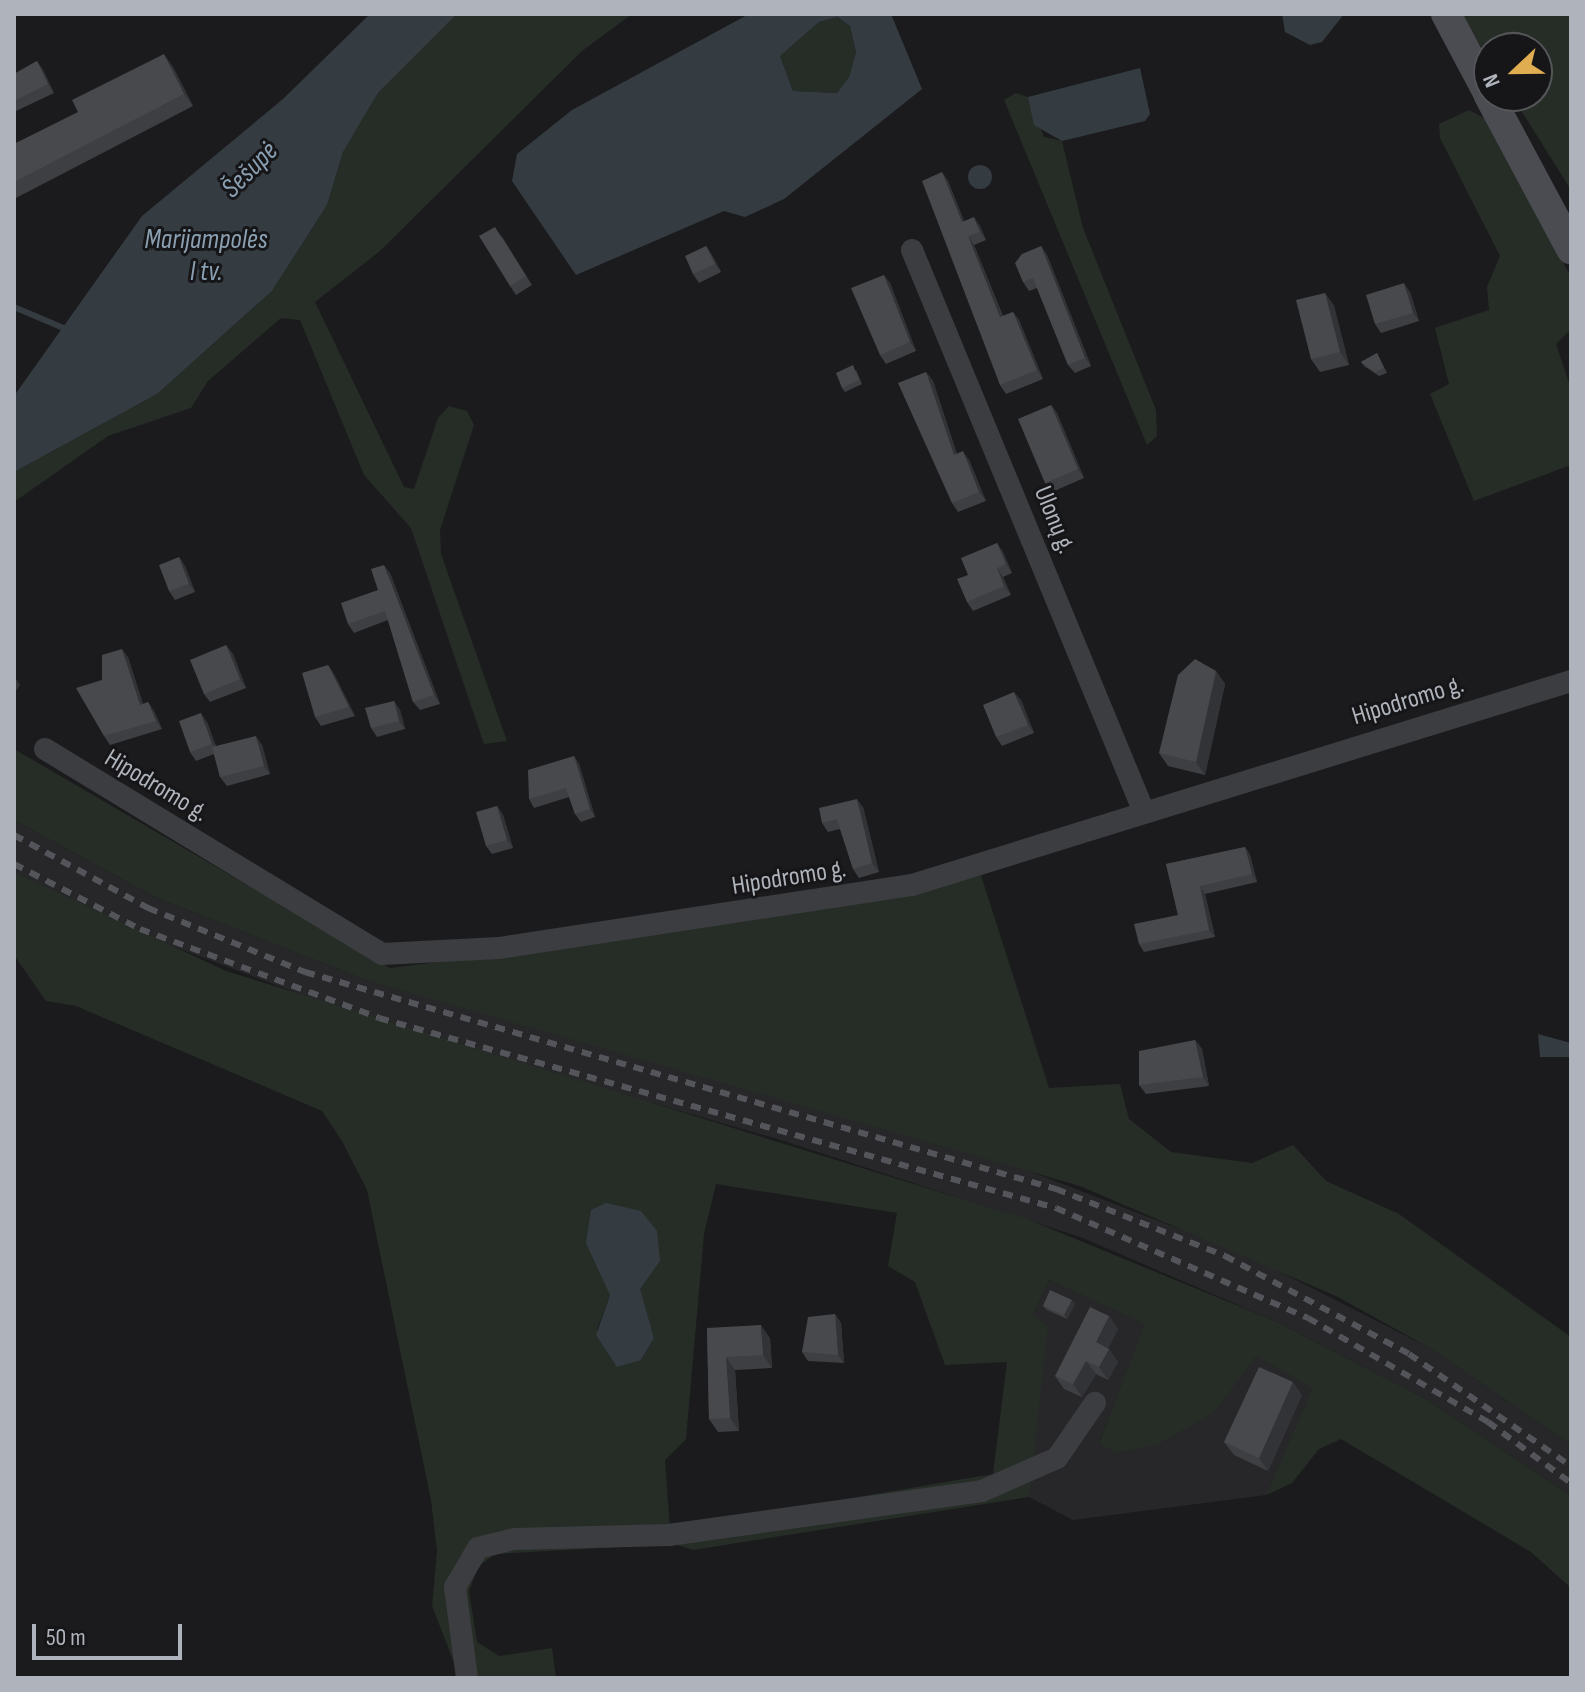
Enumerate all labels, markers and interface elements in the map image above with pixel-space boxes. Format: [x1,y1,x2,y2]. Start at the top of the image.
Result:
north arrow [1473,32,1553,112]
text: N [1477,70,1507,91]
water label: Šešupė [215,135,285,205]
water label: Marijampolės I tv. [145,223,267,289]
street label: Ulonų g. [1026,482,1082,558]
street label: Hipodromo g. [1348,669,1468,733]
street label: Hipodromo g. [99,743,213,829]
street label: Hipodromo g. [730,854,848,902]
scale bar [36,1608,186,1658]
text: 50 m [46,1623,86,1652]

